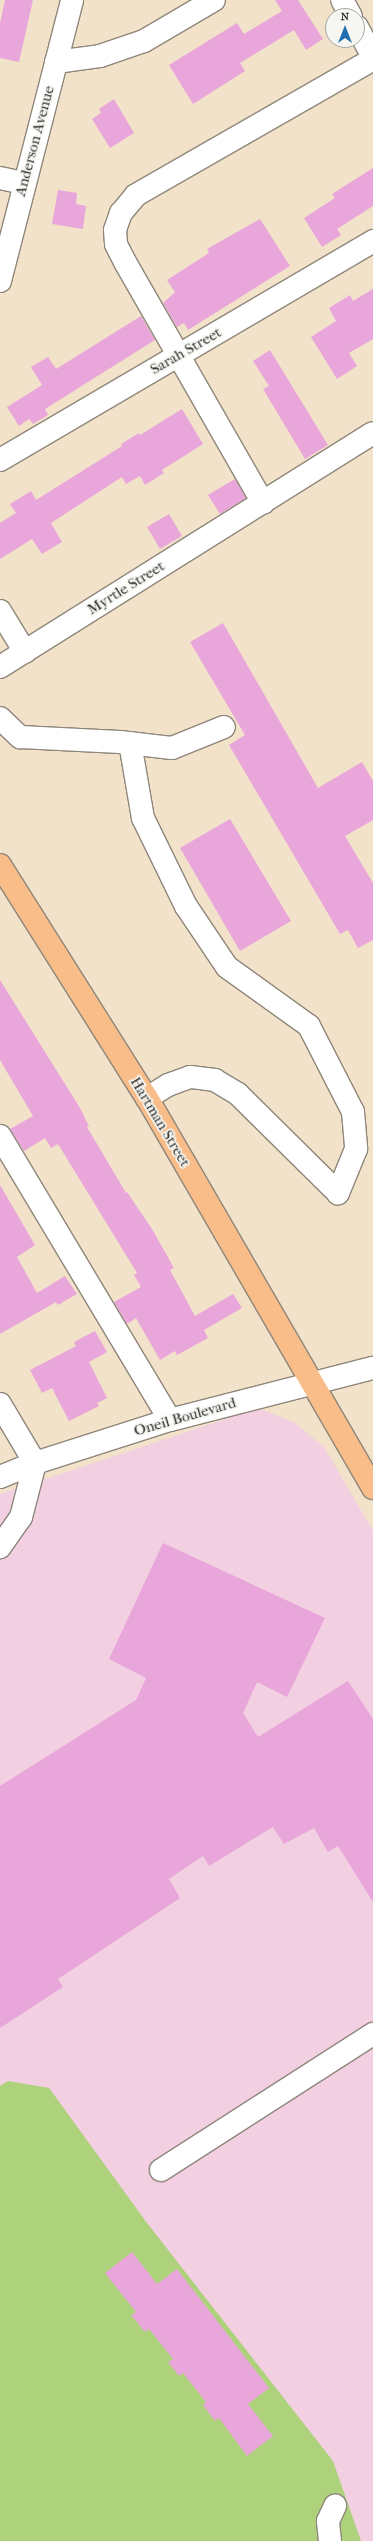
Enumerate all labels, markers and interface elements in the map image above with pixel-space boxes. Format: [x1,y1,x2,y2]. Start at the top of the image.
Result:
north arrow [325,8,365,48]
text: N [341,10,349,23]
street label: Anderson Avenue [12,84,58,198]
street label: Sarah Street [147,323,225,379]
street label: Myrtle Street [84,557,168,619]
street label: Hartman Street [126,1074,194,1170]
street label: Oneil Boulevard [132,1394,238,1440]

